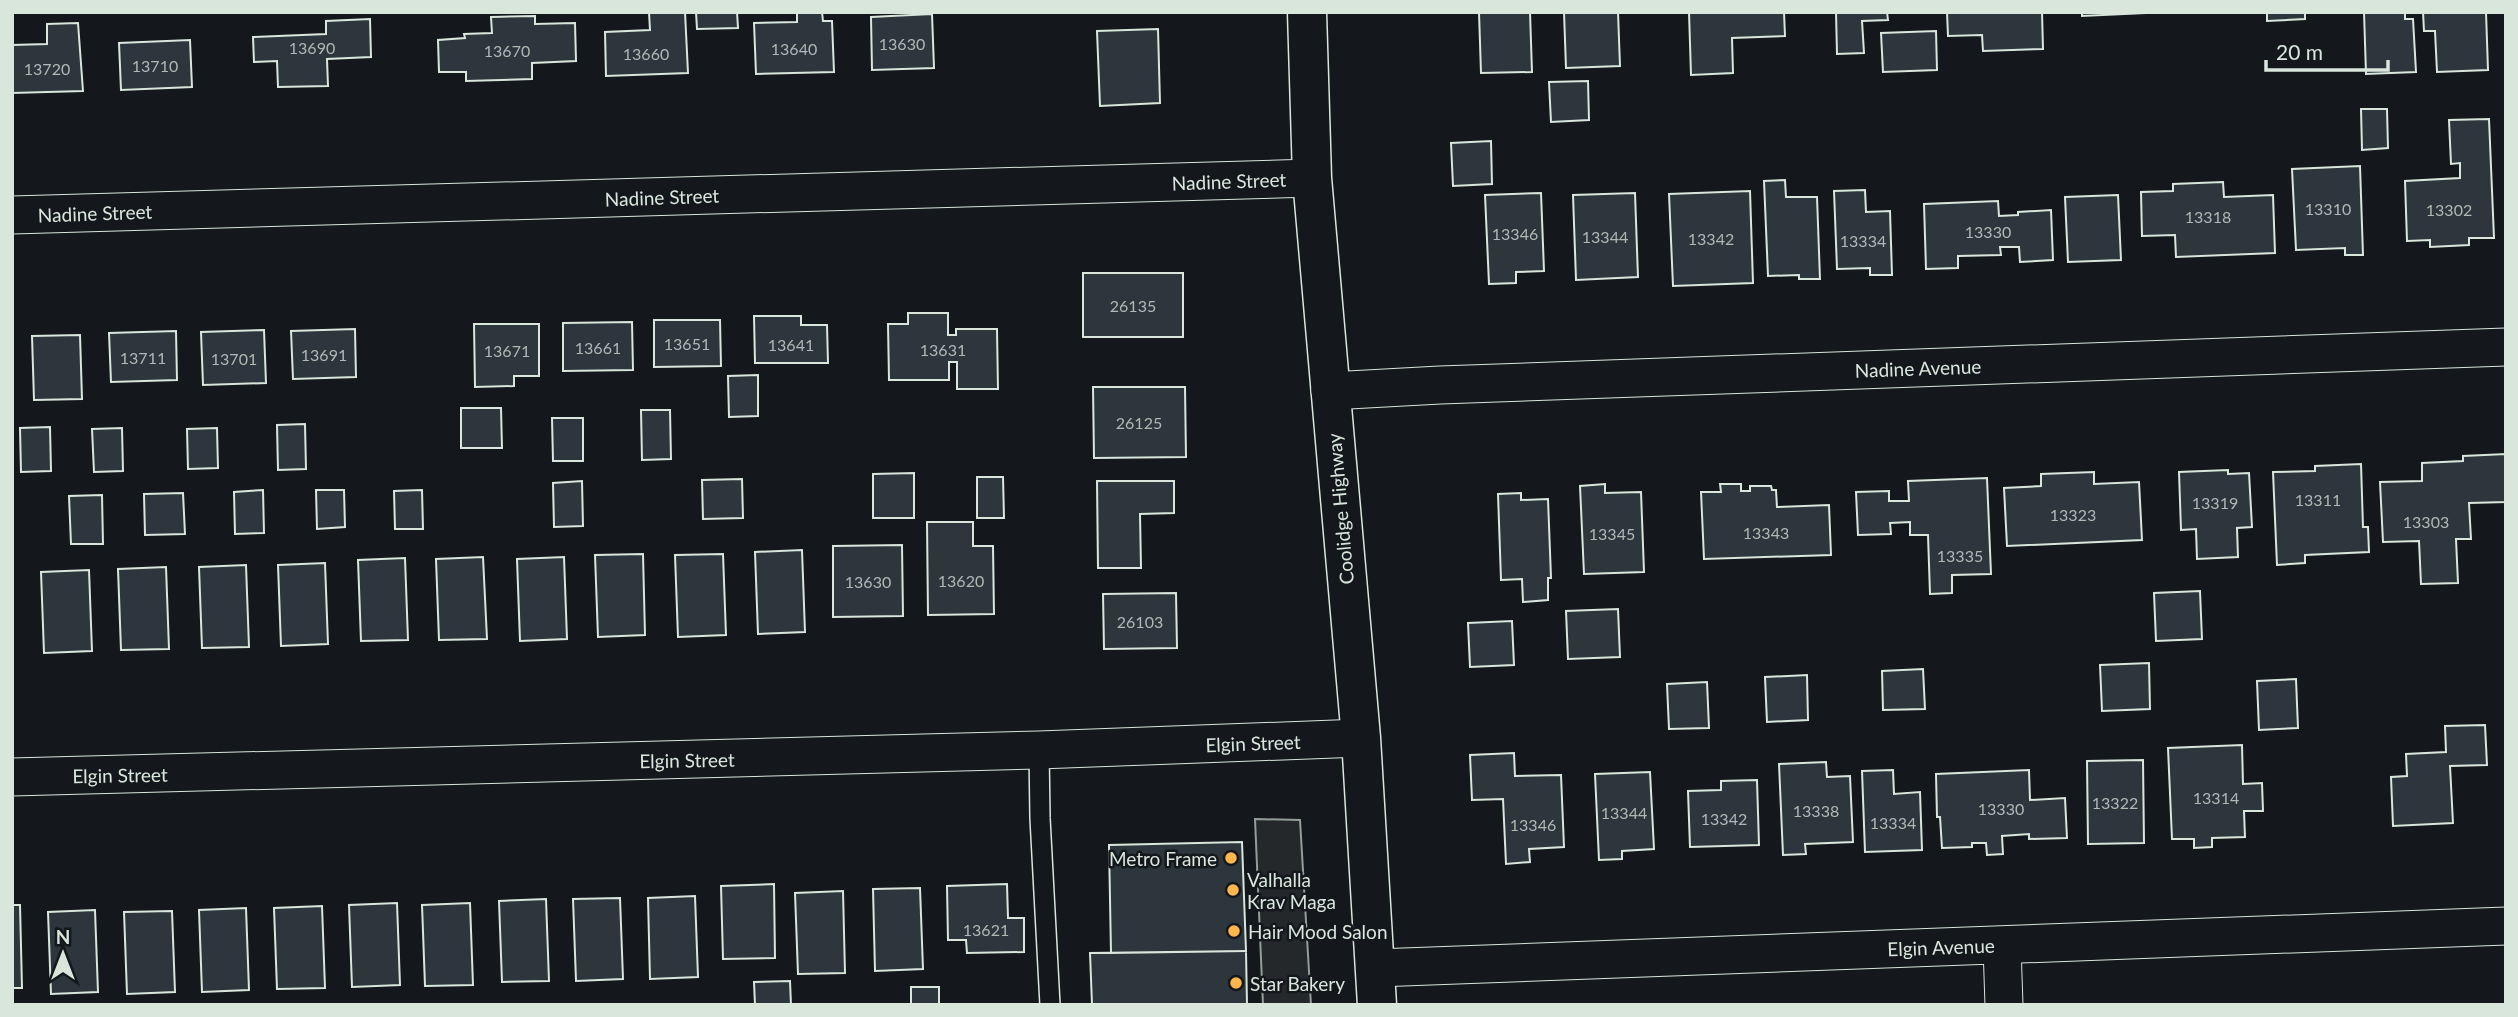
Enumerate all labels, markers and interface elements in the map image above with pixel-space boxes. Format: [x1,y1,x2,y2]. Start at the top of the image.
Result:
scale bar [2266,28,2388,72]
house number: 13630 [879,34,925,53]
house number: 13690 [289,38,335,57]
house number: 13640 [771,39,817,58]
text: 20 m [2276,39,2323,64]
house number: 13670 [484,41,530,60]
house number: 13660 [623,44,669,63]
house number: 13710 [132,56,178,75]
house number: 13720 [24,59,70,78]
street label: Nadine Street [1171,168,1287,194]
street label: Nadine Street [604,184,720,210]
house number: 13310 [2305,199,2351,218]
street label: Nadine Street [37,200,153,226]
house number: 13302 [2426,200,2472,219]
house number: 13318 [2185,207,2231,226]
house number: 13330 [1965,222,2011,241]
house number: 13346 [1492,224,1538,243]
house number: 13344 [1582,227,1628,246]
house number: 13342 [1688,229,1734,248]
house number: 13334 [1840,231,1886,250]
house number: 26135 [1110,296,1156,315]
house number: 13651 [664,334,710,353]
house number: 13641 [768,335,814,354]
house number: 13661 [575,338,621,357]
house number: 13631 [920,340,966,359]
house number: 13671 [484,341,530,360]
house number: 13691 [301,345,347,364]
house number: 13711 [120,348,166,367]
house number: 13701 [211,349,257,368]
street label: Nadine Avenue [1854,354,1982,382]
house number: 26125 [1116,413,1162,432]
street label: Coolidge Highway [1322,432,1358,585]
house number: 13311 [2295,490,2341,509]
house number: 13319 [2192,493,2238,512]
house number: 13323 [2050,505,2096,524]
house number: 13303 [2403,512,2449,531]
house number: 13343 [1743,523,1789,542]
house number: 13345 [1589,524,1635,543]
house number: 13335 [1937,546,1983,565]
house number: 13620 [938,571,984,590]
house number: 13630 [845,572,891,591]
house number: 26103 [1117,612,1163,631]
street label: Elgin Street [1205,730,1301,756]
street label: Elgin Street [639,748,735,772]
street label: Elgin Street [72,763,168,787]
house number: 13314 [2193,788,2239,807]
house number: 13322 [2092,793,2138,812]
house number: 13330 [1978,799,2024,818]
house number: 13338 [1793,801,1839,820]
house number: 13344 [1601,803,1647,822]
house number: 13342 [1701,809,1747,828]
house number: 13334 [1870,813,1916,832]
house number: 13346 [1510,815,1556,834]
place label: Metro Frame [1109,847,1217,870]
marker: Metro Frame [1223,850,1239,866]
place label: Valhalla Krav Maga [1247,868,1336,913]
marker: Valhalla Krav Maga [1225,882,1241,898]
north arrow [28,919,98,989]
house number: 13621 [963,920,1009,939]
place label: Hair Mood Salon [1248,920,1387,943]
marker: Hair Mood Salon [1226,923,1242,939]
text: N [56,925,70,948]
street label: Elgin Avenue [1887,934,1995,960]
place label: Star Bakery [1250,972,1345,995]
marker: Star Bakery [1228,975,1244,991]

